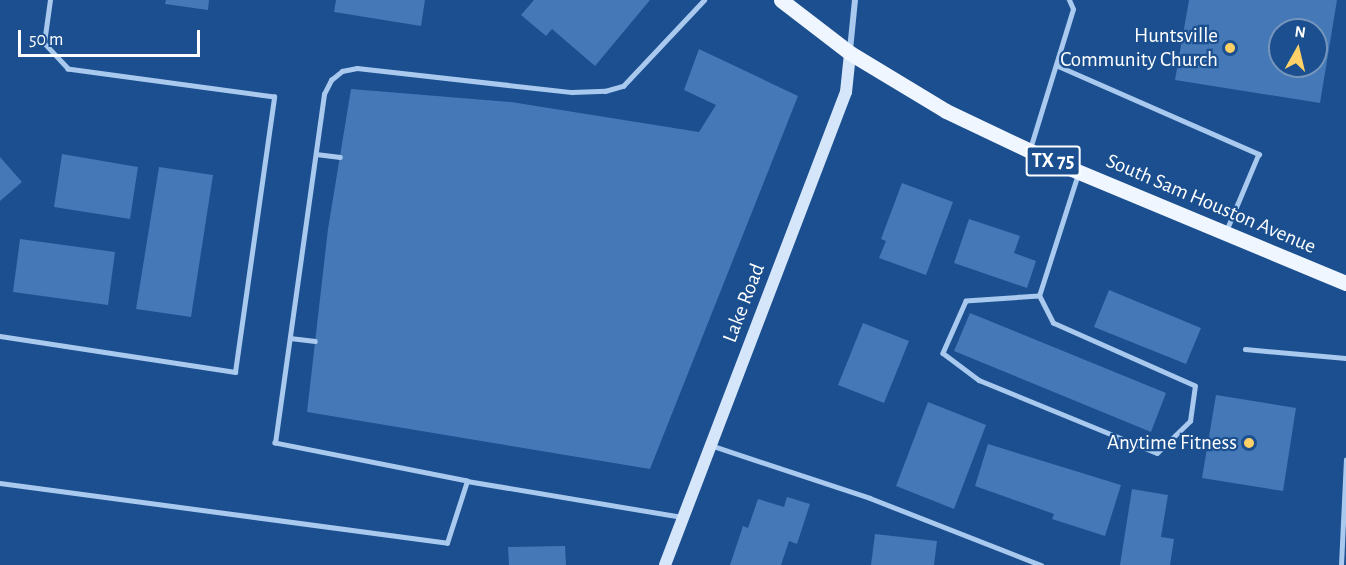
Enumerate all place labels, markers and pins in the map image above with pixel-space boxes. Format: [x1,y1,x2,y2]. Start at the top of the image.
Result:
place label: Huntsville Community Church [1060,23,1218,73]
marker: Huntsville Community Church [1223,41,1237,55]
place label: Anytime Fitness [1107,430,1237,456]
marker: Anytime Fitness [1242,436,1256,450]

